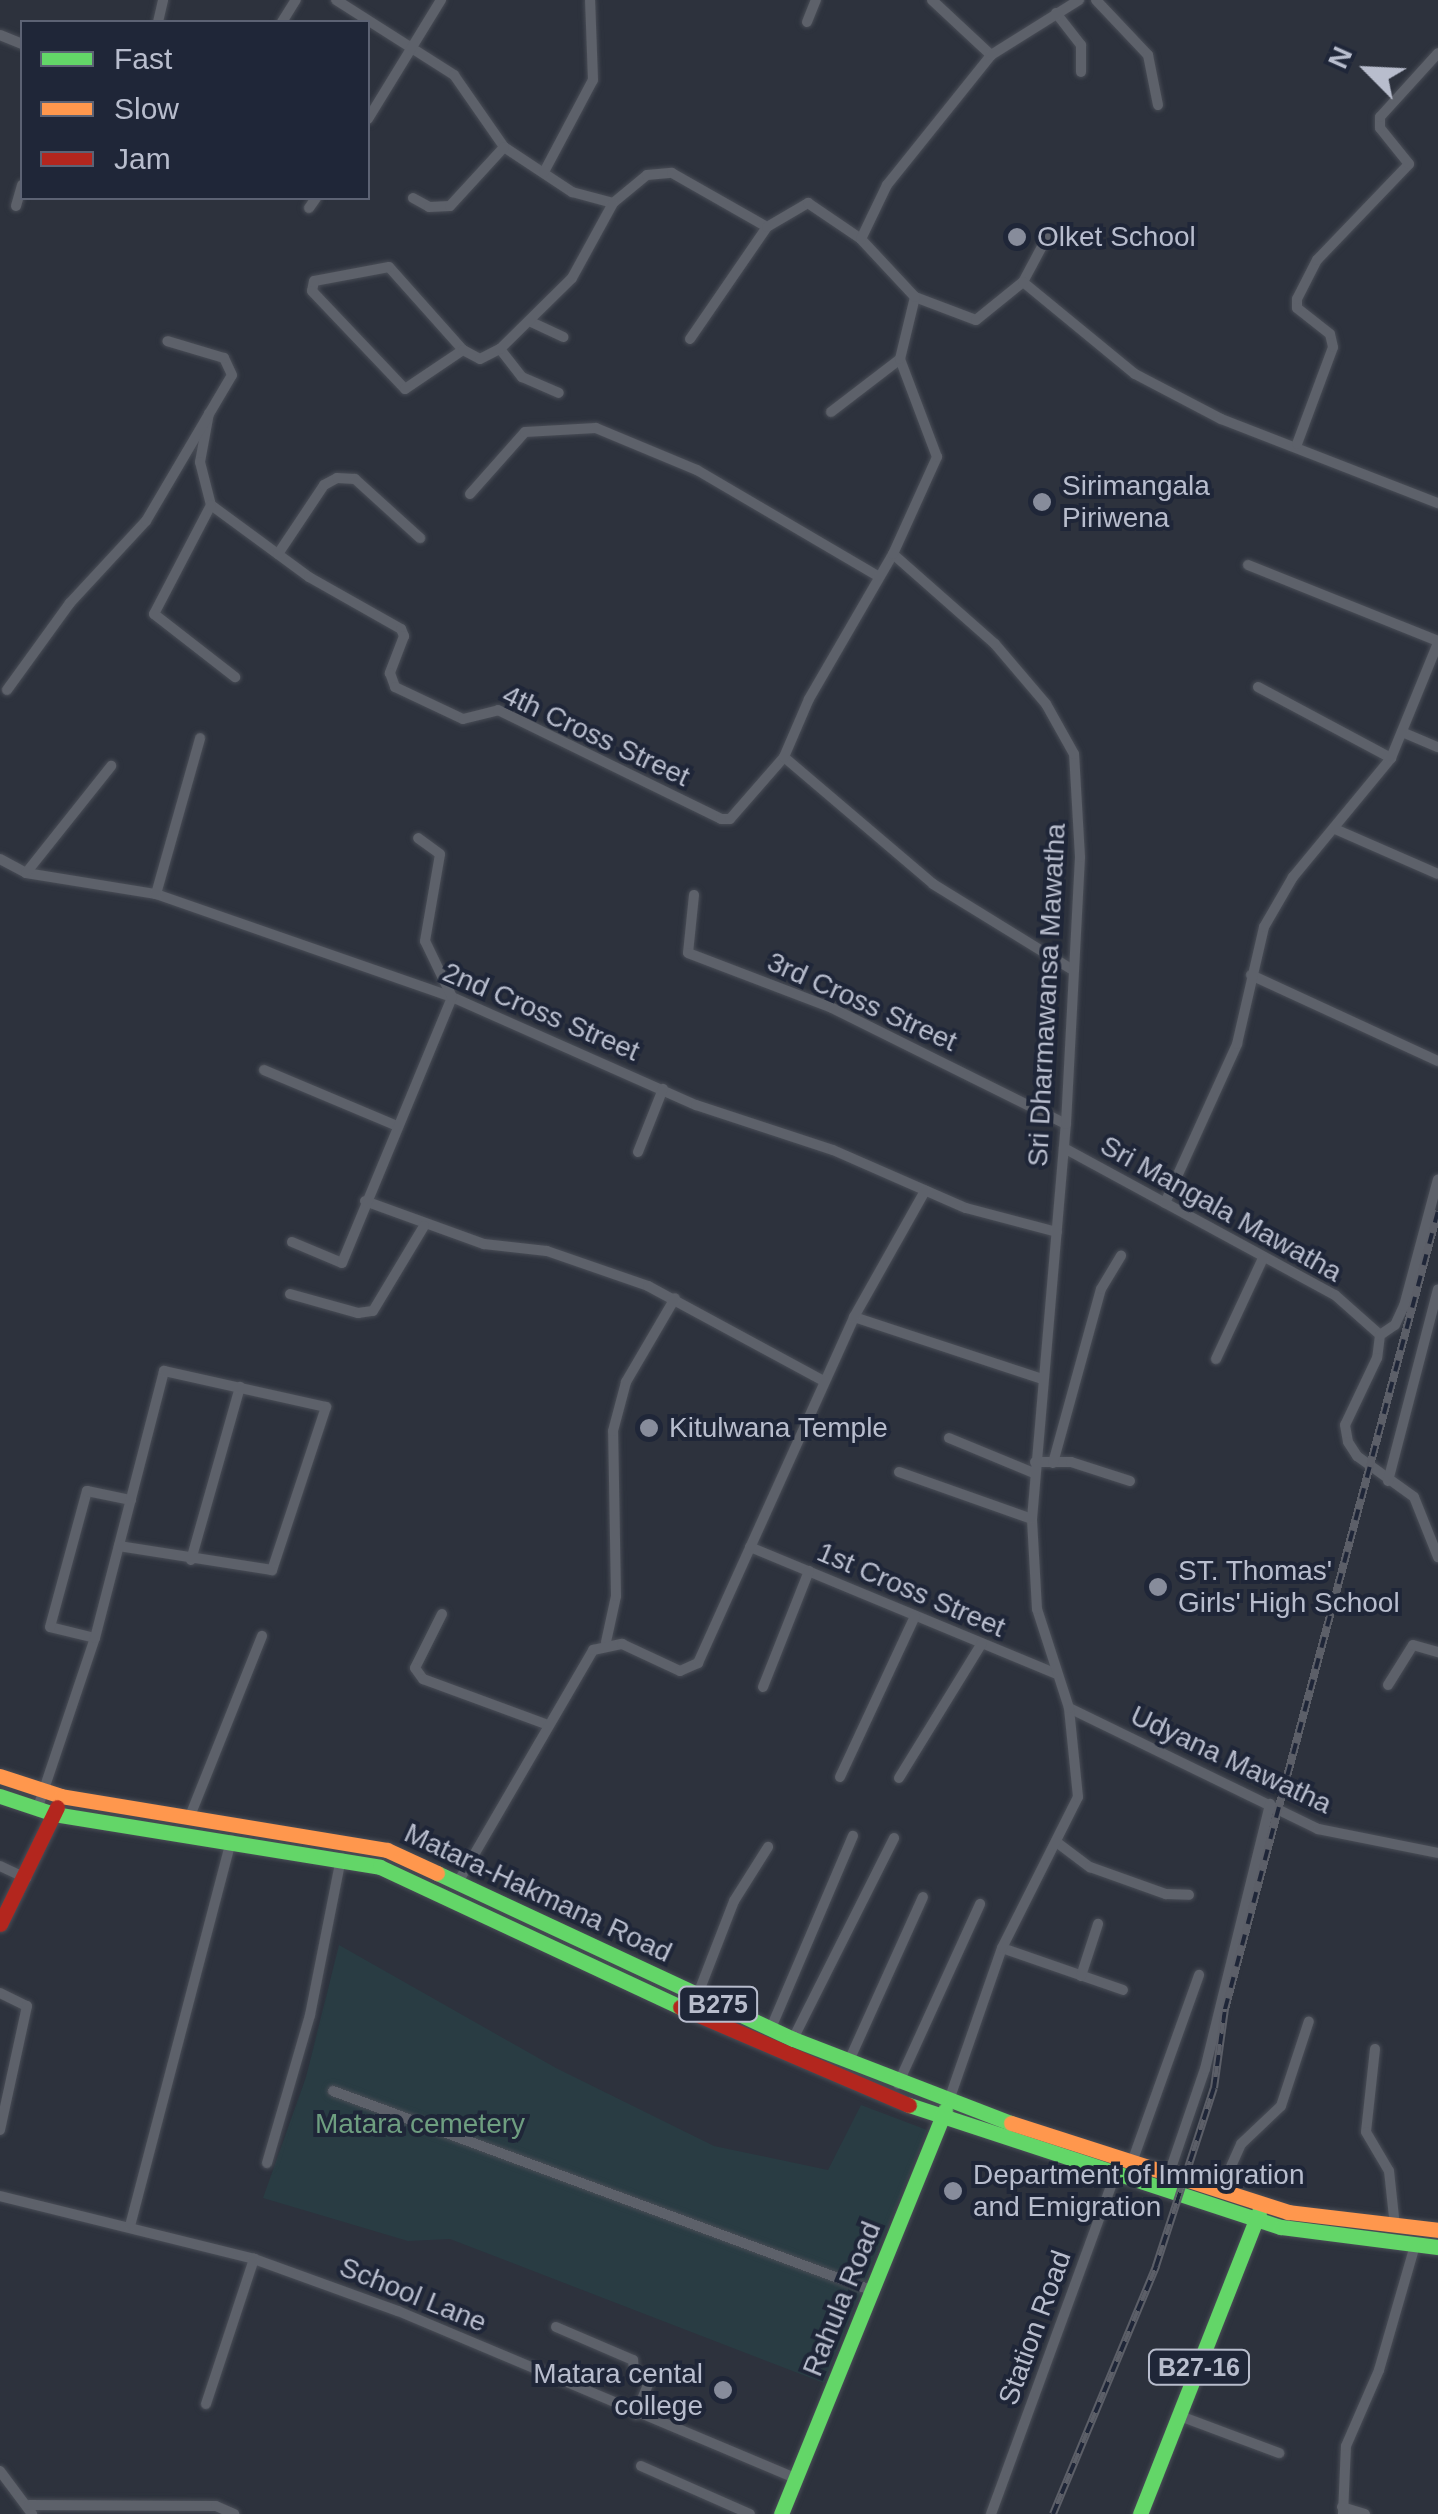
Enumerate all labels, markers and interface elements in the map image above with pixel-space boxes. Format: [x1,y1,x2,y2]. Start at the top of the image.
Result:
legend [20,20,370,200]
north arrow [1318,20,1418,120]
text: Fast [114,42,172,75]
text: N [1322,42,1358,73]
text: Slow [114,92,179,125]
text: Jam [114,142,171,175]
place label: Olket School [1037,220,1196,254]
marker: Olket School [1006,226,1028,248]
place label: Sirimangala Piriwena [1062,469,1210,535]
marker: Sirimangala Piriwena [1031,491,1053,513]
street label: 4th Cross Street [497,678,695,794]
street label: Sri Dharmawansa Mawatha [1021,822,1073,1168]
street label: 3rd Cross Street [762,945,962,1059]
street label: 2nd Cross Street [438,955,644,1069]
street label: Sri Mangala Mawatha [1094,1129,1348,1289]
place label: Kitulwana Temple [669,1411,888,1445]
marker: Kitulwana Temple [638,1417,660,1439]
street label: 1st Cross Street [812,1535,1010,1645]
place label: ST. Thomas' Girls' High School [1178,1554,1400,1620]
marker: ST. Thomas' Girls' High School [1147,1576,1169,1598]
street label: Udyana Mawatha [1125,1699,1337,1821]
street label: Matara-Hakmana Road [399,1816,677,1970]
road number: B275 [678,1984,758,2024]
park label: Matara cemetery [315,2107,525,2141]
place label: Department of Immigration and Emigration [973,2158,1304,2224]
marker: Department of Immigration and Emigration [942,2180,964,2202]
street label: Rahula Road [796,2217,888,2381]
street label: Station Road [992,2246,1078,2410]
street label: School Lane [335,2250,491,2340]
road number: B27-16 [1146,2347,1252,2387]
place label: Matara cental college [533,2357,703,2423]
marker: Matara cental college [712,2379,734,2401]

